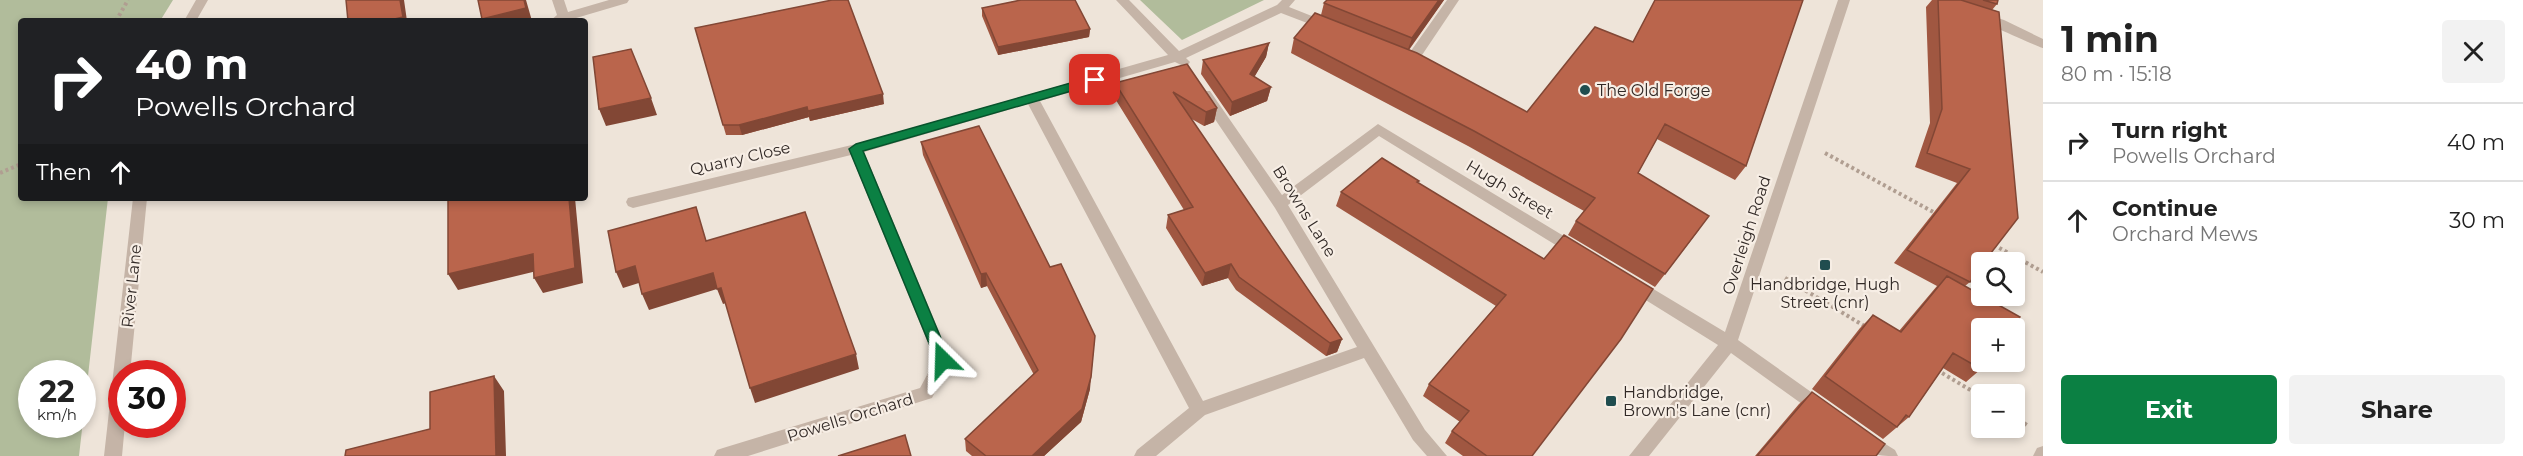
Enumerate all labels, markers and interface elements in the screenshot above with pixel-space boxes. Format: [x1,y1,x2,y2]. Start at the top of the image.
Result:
text: 1 min [2061,17,2159,61]
button: close [2442,20,2505,83]
text: 40 m [135,38,248,90]
icon: right [36,42,114,120]
pin [1069,54,1120,105]
text: 80 m · 15:18 [2061,62,2172,86]
icon: arrive [1078,63,1111,96]
place label: The Old Forge [1597,81,1710,100]
marker: The Old Forge [1578,83,1592,97]
text: Powells Orchard [135,90,356,123]
text: Turn right [2112,117,2227,144]
icon: right [2061,126,2094,159]
text: 40 m [2447,129,2505,156]
street label: Quarry Close [688,138,792,179]
text: Powells Orchard [2112,144,2276,168]
icon: ahead [104,156,137,189]
street label: Hugh Street [1463,156,1557,223]
text: Then [36,159,92,186]
street label: Browns Lane [1269,162,1340,261]
street label: Overleigh Road [1718,173,1775,297]
text: Continue [2112,195,2218,222]
icon: ahead [2061,204,2094,237]
text: 30 m [2449,207,2505,234]
text: Orchard Mews [2112,222,2258,246]
street label: River Lane [118,243,145,329]
map controls [1971,252,2025,438]
button: search [1971,252,2025,306]
marker: Handbridge, Hugh Street (cnr) [1818,258,1832,272]
place label: Handbridge, Hugh Street (cnr) [1750,275,1900,312]
button: + [1971,318,2025,372]
position arrow [911,328,975,392]
speed limit sign: 30 [108,360,186,438]
text: 22 [39,373,75,410]
button: Exit [2061,375,2277,444]
button: Share [2289,375,2505,444]
place label: Handbridge, Brown's Lane (cnr) [1623,383,1771,420]
button: − [1971,384,2025,438]
street label: Powells Orchard [785,389,916,446]
marker: Handbridge, Brown's Lane (cnr) [1604,394,1618,408]
text: km/h [37,405,77,424]

